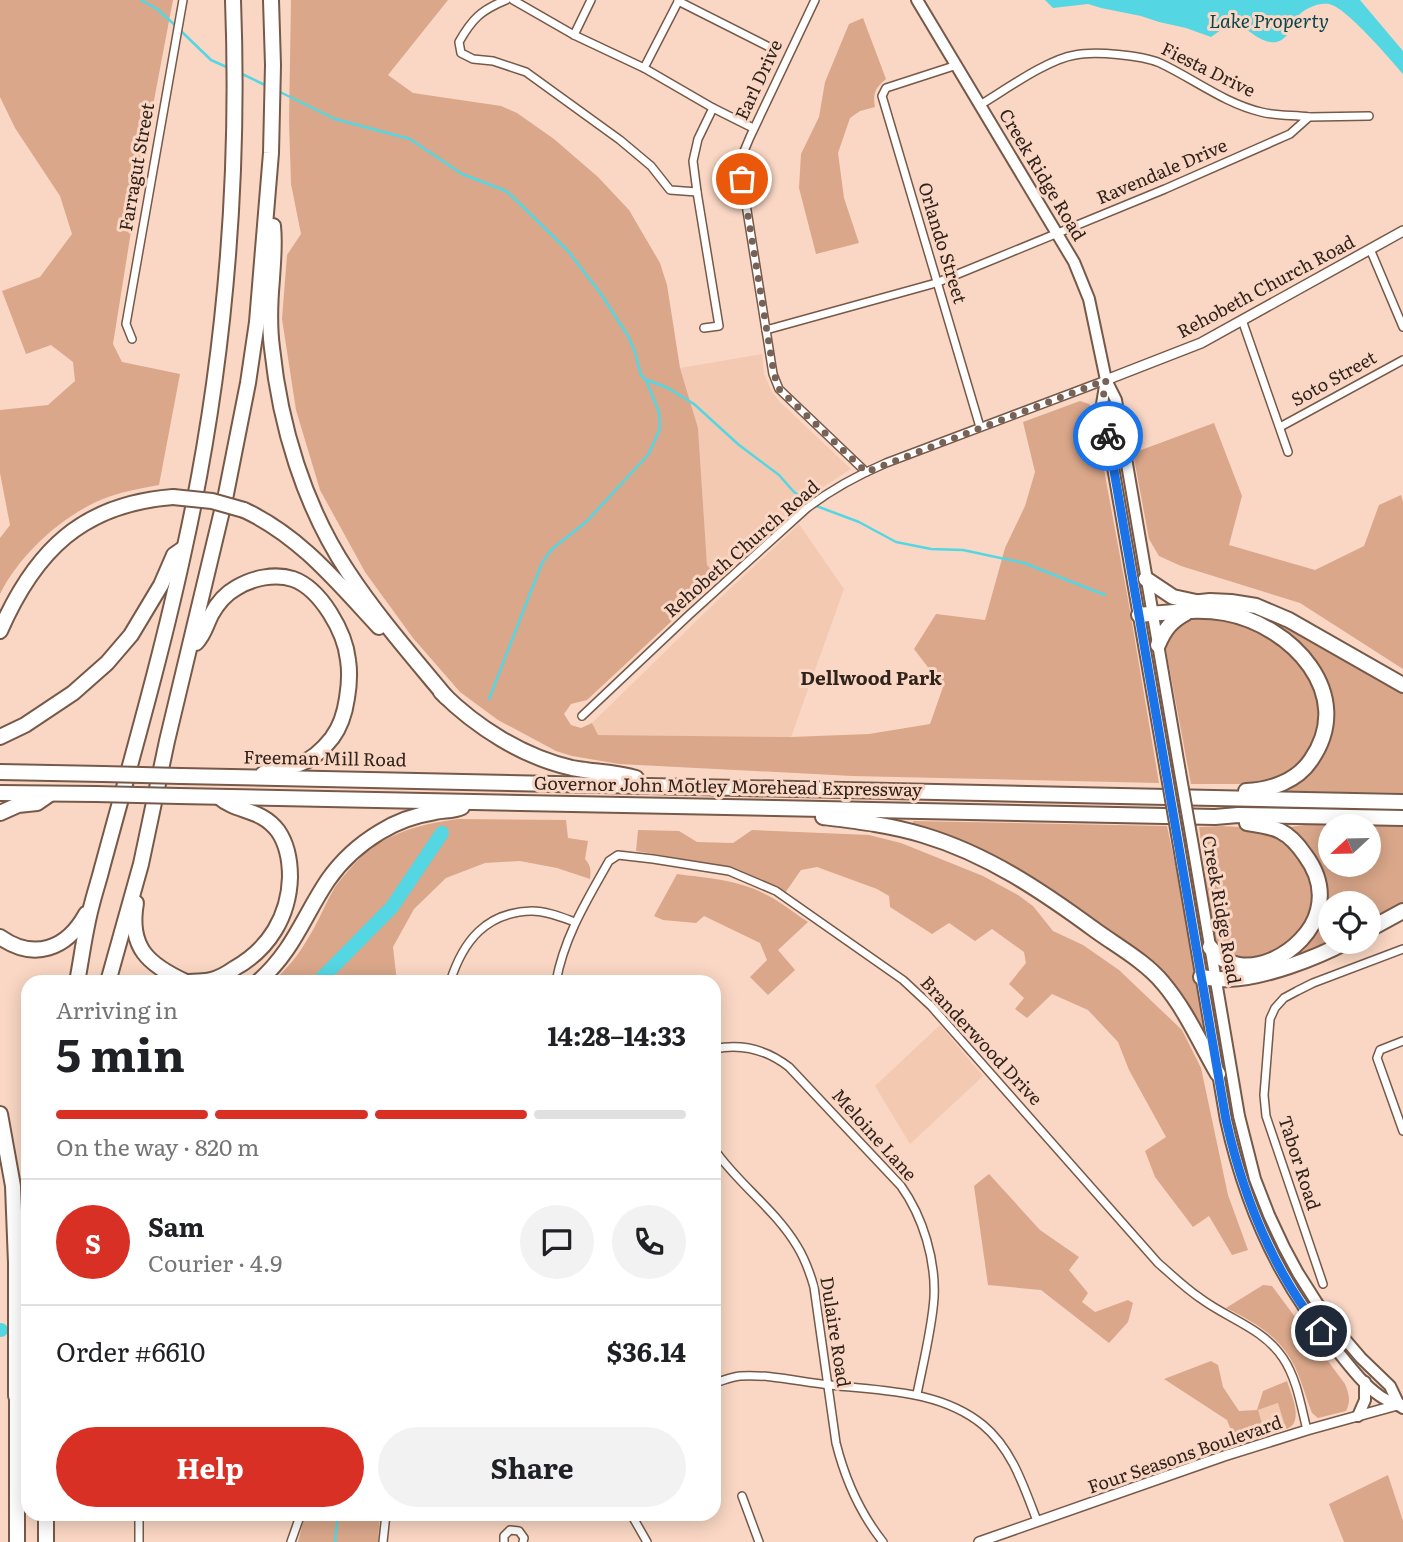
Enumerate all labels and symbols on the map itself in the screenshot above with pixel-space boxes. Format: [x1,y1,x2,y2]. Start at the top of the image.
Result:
water label: Lake Property [1209,6,1329,34]
street label: Fiesta Drive [1157,34,1260,103]
street label: Earl Drive [727,35,788,124]
street label: Farragut Street [111,100,160,233]
street label: Creek Ridge Road [993,103,1094,246]
street label: Ravendale Drive [1092,131,1231,210]
pin [712,149,772,209]
street label: Orlando Street [912,179,975,307]
street label: Rehobeth Church Road [1172,227,1359,344]
street label: Soto Street [1286,343,1382,412]
courier [1073,401,1143,471]
street label: Rehobeth Church Road [658,473,825,623]
district label: Dellwood Park [800,663,942,691]
street label: Freeman Mill Road [243,743,407,772]
street label: Governor John Motley Morehead Expressway [534,769,923,802]
north arrow [1318,814,1381,877]
street label: Creek Ridge Road [1196,833,1249,986]
street label: Branderwood Drive [915,969,1049,1111]
street label: Meloine Lane [826,1082,924,1186]
street label: Tabor Road [1272,1112,1328,1213]
street label: Dulaire Road [814,1274,859,1389]
pin [1291,1301,1351,1361]
street label: Four Seasons Boulevard [1084,1408,1285,1500]

